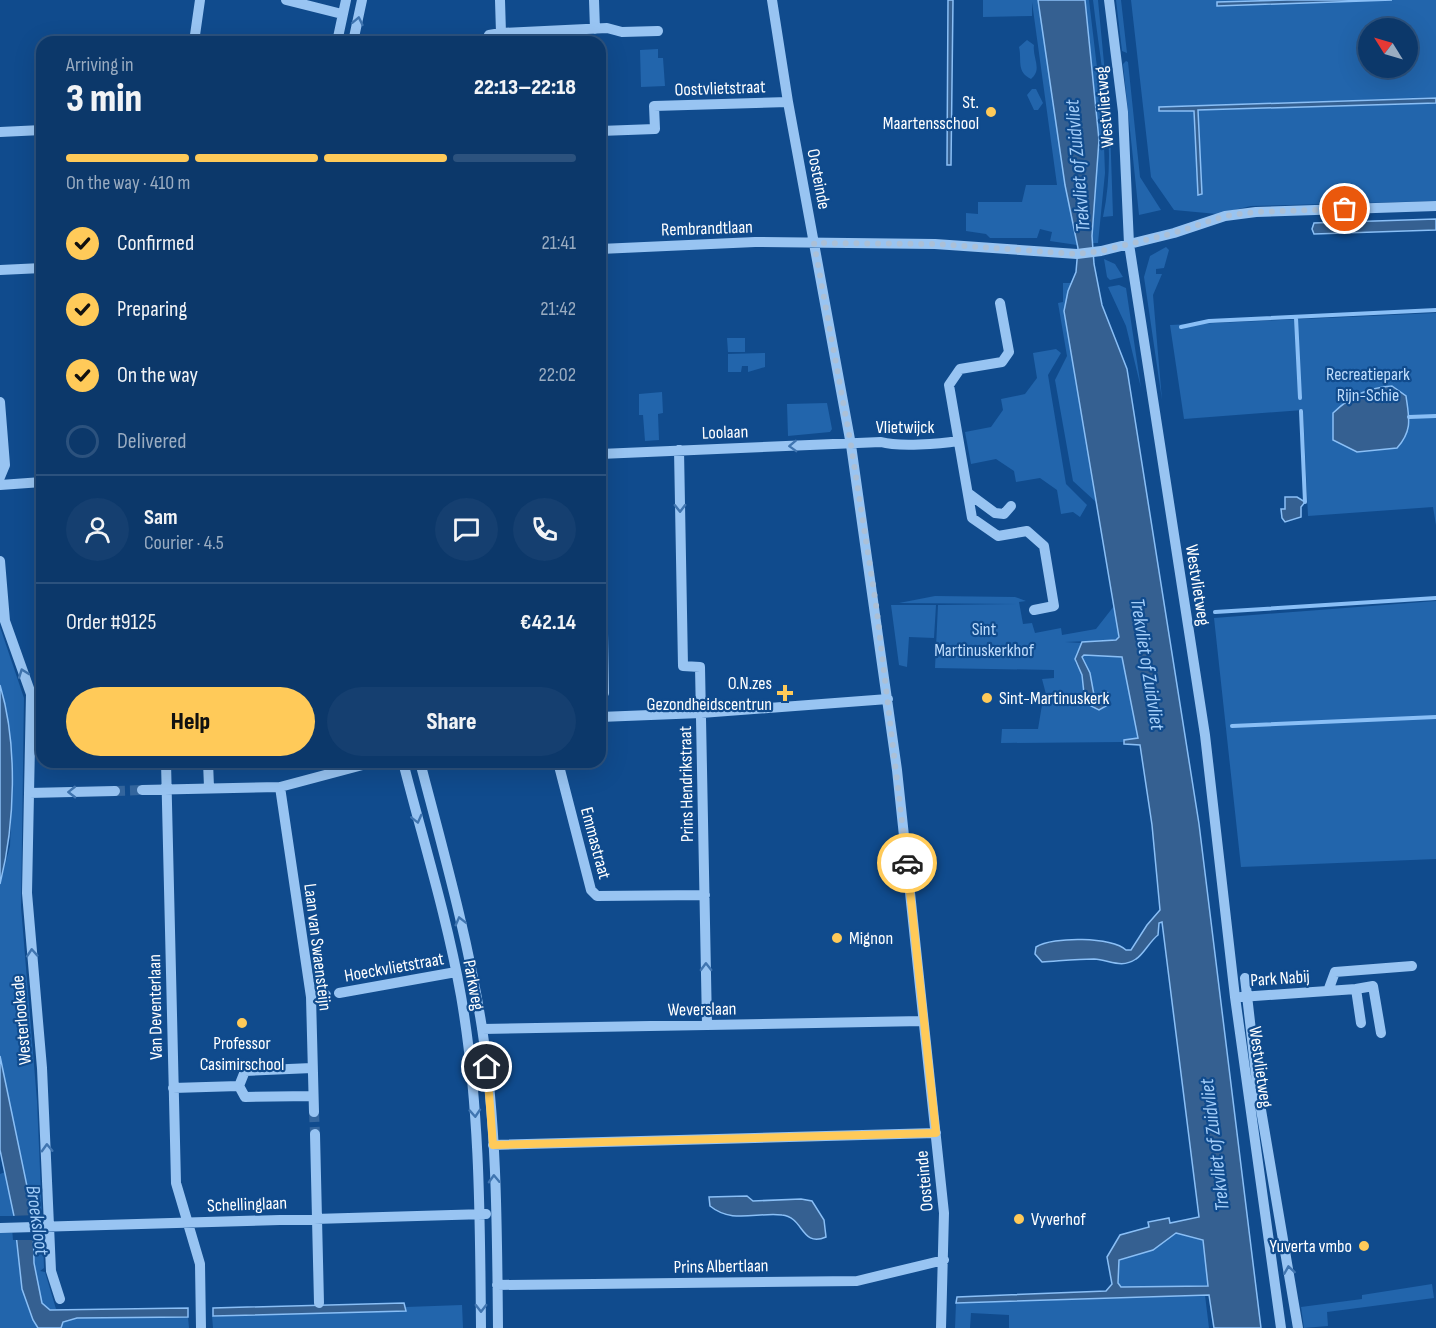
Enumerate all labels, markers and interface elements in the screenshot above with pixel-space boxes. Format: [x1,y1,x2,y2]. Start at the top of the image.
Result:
one-way arrow [350,16,363,26]
north arrow [1358,18,1418,78]
map controls [1358,18,1418,78]
text: Arriving in [66,53,134,77]
street label: Westvlietweg [1090,65,1119,149]
text: 22:13–22:18 [474,74,576,101]
text: 3 min [66,76,142,123]
street label: Oostvlietstraat [674,76,766,101]
place label: St. Maartensschool [883,92,979,134]
water label: Trekvliet of Zuidvliet [1060,98,1096,233]
marker: St. Maartensschool [984,105,998,119]
street label: Oosteinde [802,147,835,211]
text: On the way · 410 m [66,171,190,195]
pin [1319,183,1370,234]
icon: bag [1328,192,1361,225]
street label: Rembrandtlaan [661,216,753,241]
icon: check [66,227,99,260]
text: Confirmed [117,230,194,257]
text: 21:41 [542,231,576,255]
icon: check [66,293,99,326]
text: Preparing [117,296,187,323]
text: 21:42 [540,297,576,321]
icon: check [66,359,99,392]
text: On the way [117,362,198,389]
text: 22:02 [539,363,576,387]
park label: Recreatiepark Rijn-Schie [1326,364,1410,406]
street label: Vlietwijck [876,417,934,438]
street label: Loolaan [702,421,749,444]
text: Delivered [117,428,186,455]
one-way arrow [788,440,797,453]
button: person [66,498,129,561]
button: chat [435,498,498,561]
button: phone [513,498,576,561]
text: Sam [144,504,178,531]
one-way arrow [674,504,686,513]
text: Courier · 4.5 [144,531,224,555]
street label: Westvlietweg [1181,543,1214,627]
water label: Trekvliet of Zuidvliet [1125,597,1169,733]
text: Order #9125 [66,609,156,636]
text: €42.14 [520,609,576,636]
park label: Sint Martinuskerkhof [934,619,1035,661]
one-way arrow [18,668,31,678]
place label: O.N.zes Gezondheidscentrun [647,673,772,715]
marker: O.N.zes Gezondheidscentrun [776,684,794,702]
button: Help [66,687,315,756]
button: Share [327,687,576,756]
place label: Sint-Martinuskerk [999,688,1109,709]
marker: Sint-Martinuskerk [980,691,994,705]
street label: Prins Hendrikstraat [675,725,698,842]
one-way arrow [68,786,77,798]
street label: Emmastraat [576,805,615,882]
one-way arrow [410,814,423,824]
courier [877,833,937,893]
icon: car [891,847,924,880]
street label: Laan van Swaensteijn [299,882,336,1012]
one-way arrow [455,916,468,926]
place label: Mignon [849,928,893,949]
marker: Mignon [830,931,844,945]
street label: Hoeckvlietstraat [343,948,446,987]
one-way arrow [26,949,39,958]
street label: Van Deventerlaan [144,954,167,1060]
street label: Parkweg [458,958,489,1012]
one-way arrow [700,962,712,971]
street label: Park Nabij [1250,966,1310,991]
street label: Westerlookade [7,974,36,1066]
street label: Weverslaan [667,998,737,1021]
marker: Professor Casimirschool [235,1016,249,1030]
street label: Westvlietweg [1244,1025,1277,1109]
place label: Professor Casimirschool [200,1033,284,1075]
pin [461,1041,512,1092]
icon: home [470,1050,503,1083]
water label: Trekvliet of Zuidvliet [1195,1076,1235,1212]
one-way arrow [468,1109,481,1118]
one-way arrow [40,1143,53,1152]
street label: Oosteinde [911,1150,938,1212]
one-way arrow [488,1175,501,1184]
water label: Broeksloot [20,1184,54,1258]
street label: Schellinglaan [207,1193,287,1216]
place label: Vyverhof [1031,1209,1086,1230]
marker: Vyverhof [1012,1212,1026,1226]
place label: Yuverta vmbo [1270,1236,1352,1257]
marker: Yuverta vmbo [1357,1239,1371,1253]
street label: Prins Albertlaan [673,1255,769,1278]
one-way arrow [1283,1266,1295,1275]
one-way arrow [475,1304,487,1313]

